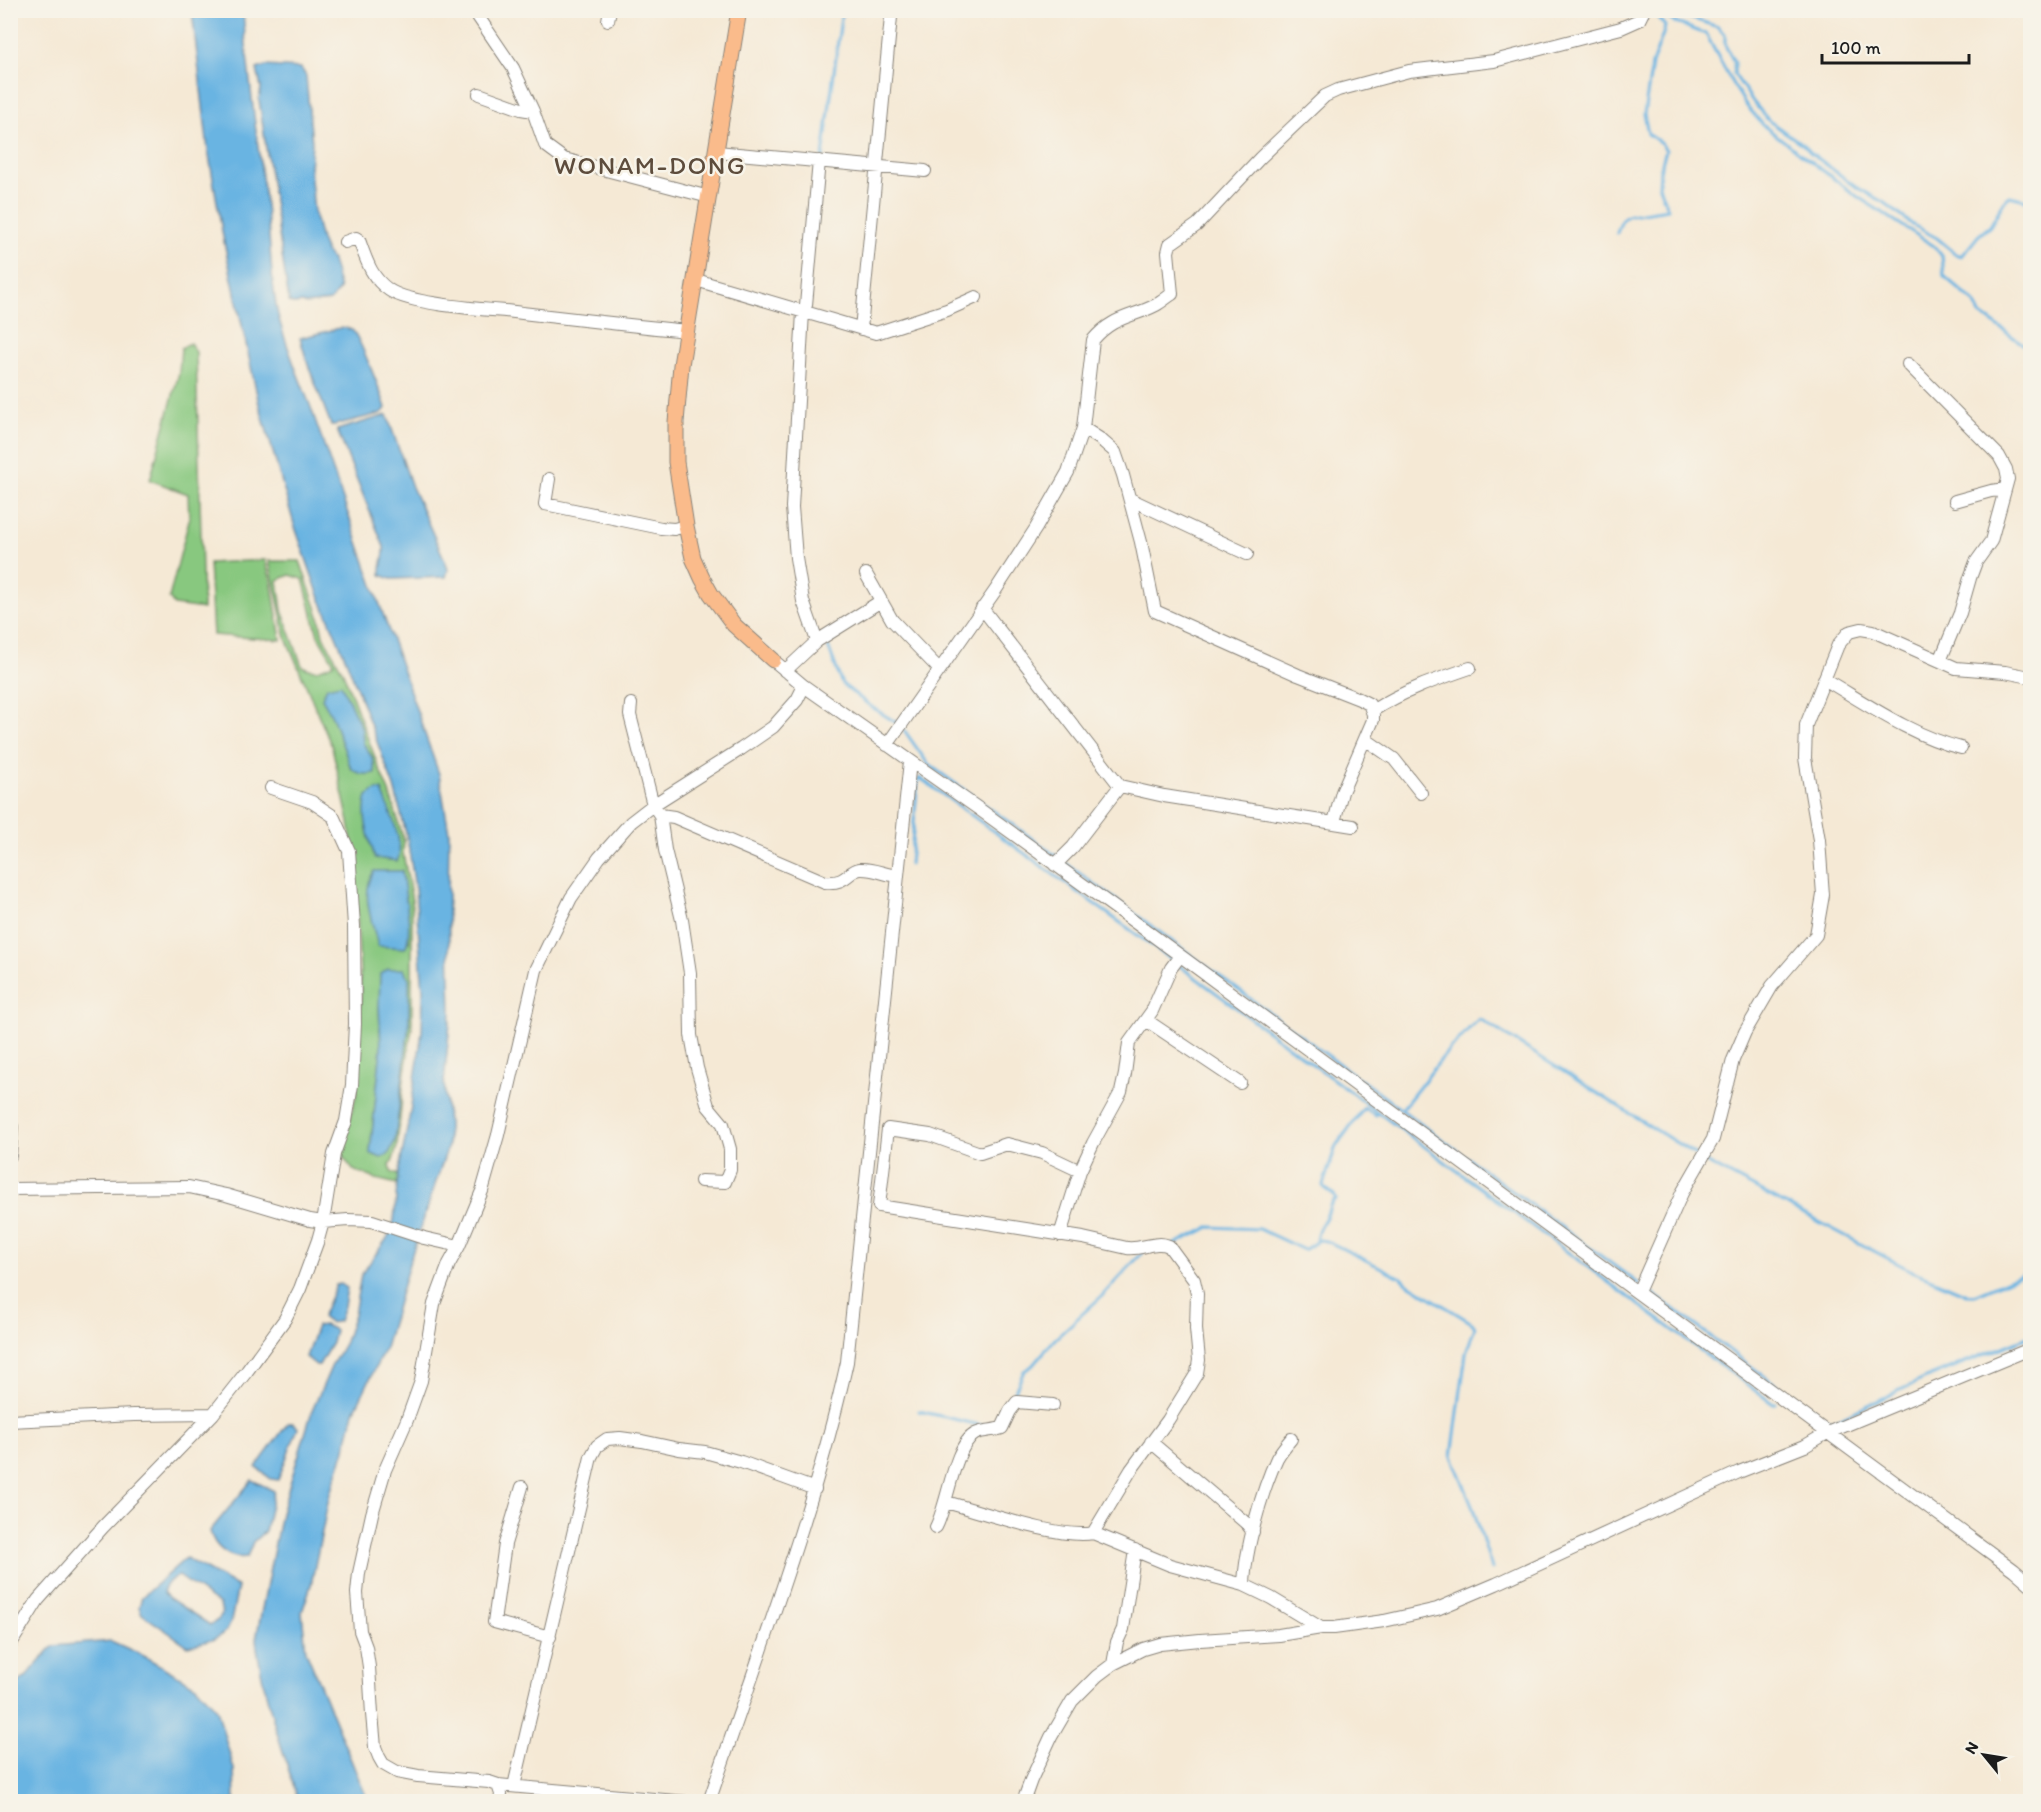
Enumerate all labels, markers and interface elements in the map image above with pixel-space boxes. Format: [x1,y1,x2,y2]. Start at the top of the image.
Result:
scale bar [1822,27,1969,65]
text: 100 m [1831,37,1881,59]
district label: WONAM-DONG [554,149,746,181]
north arrow [1954,1725,2014,1785]
text: N [1961,1738,1982,1757]

